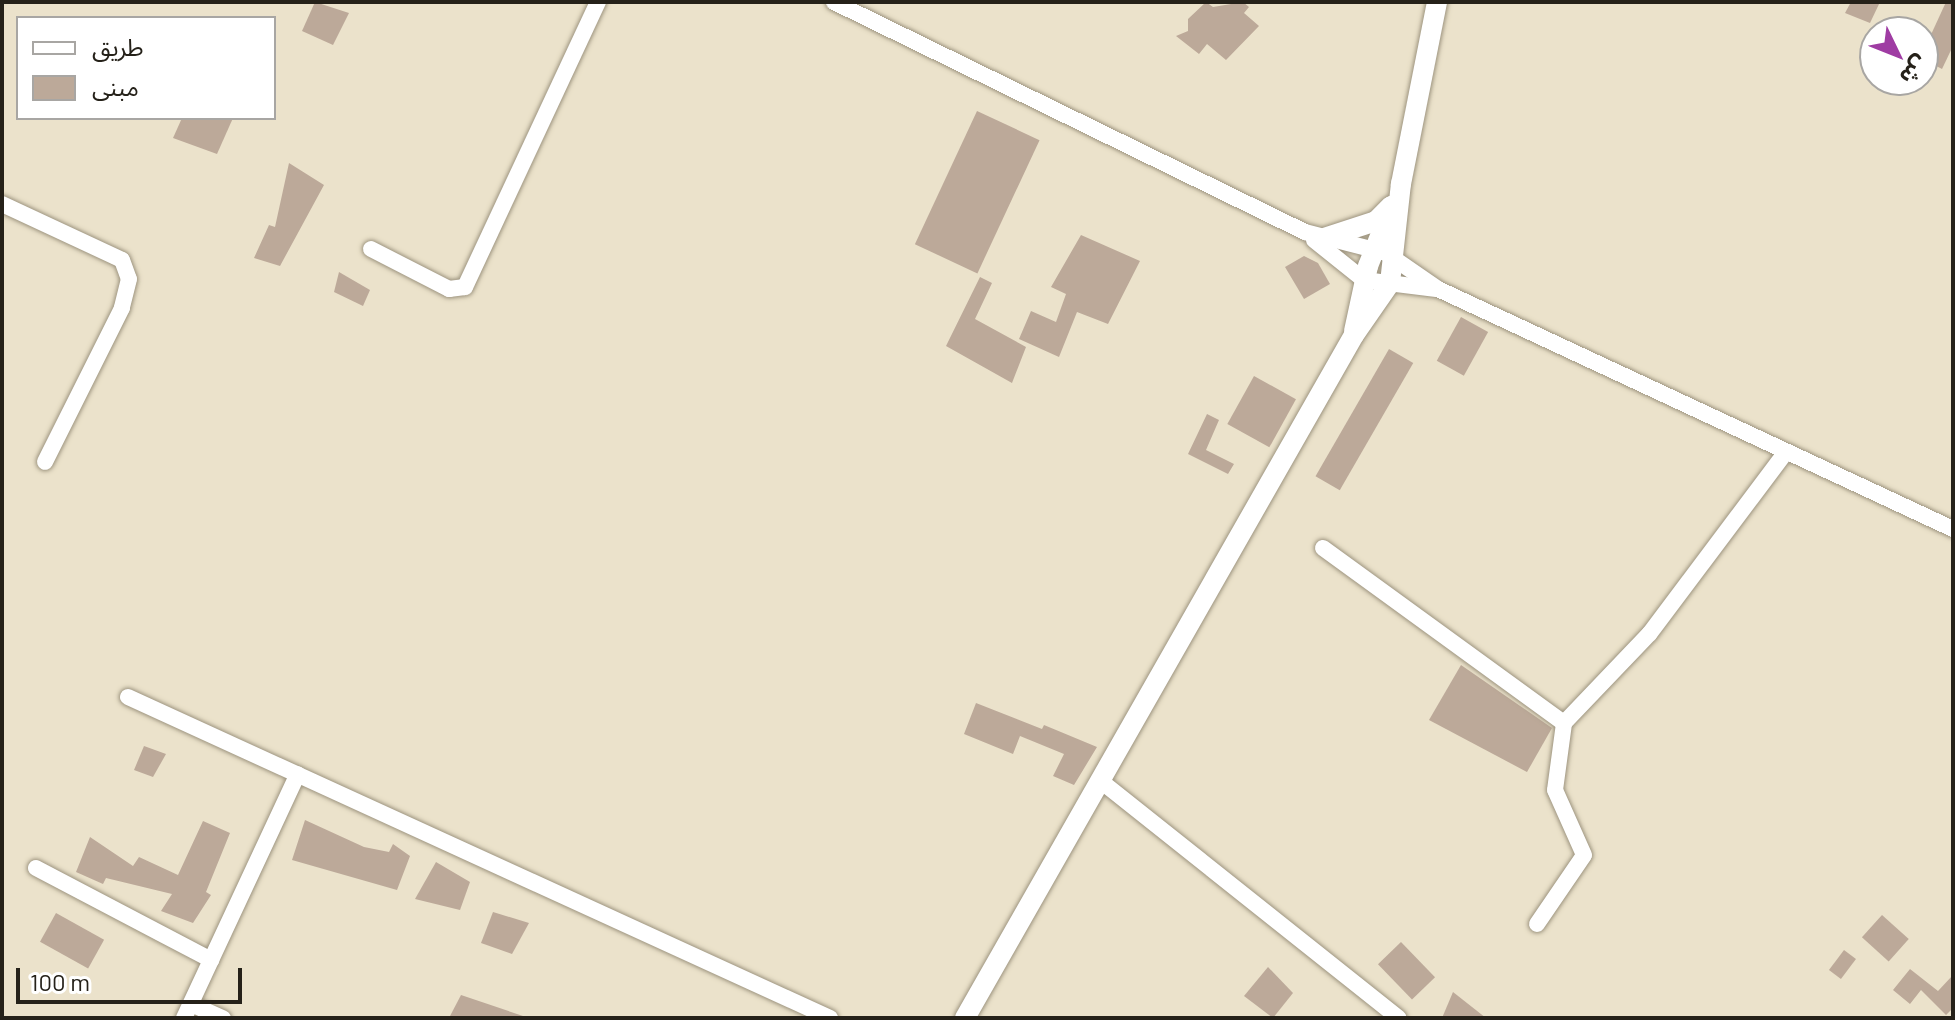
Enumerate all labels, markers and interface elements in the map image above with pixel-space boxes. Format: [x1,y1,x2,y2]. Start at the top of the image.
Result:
legend [16,16,276,120]
north arrow [1859,16,1939,96]
text: طريق [92,32,144,61]
text: ش [1895,51,1935,91]
text: مبنى [92,72,139,101]
scale bar [20,952,246,1002]
text: 100 m [30,967,90,996]

